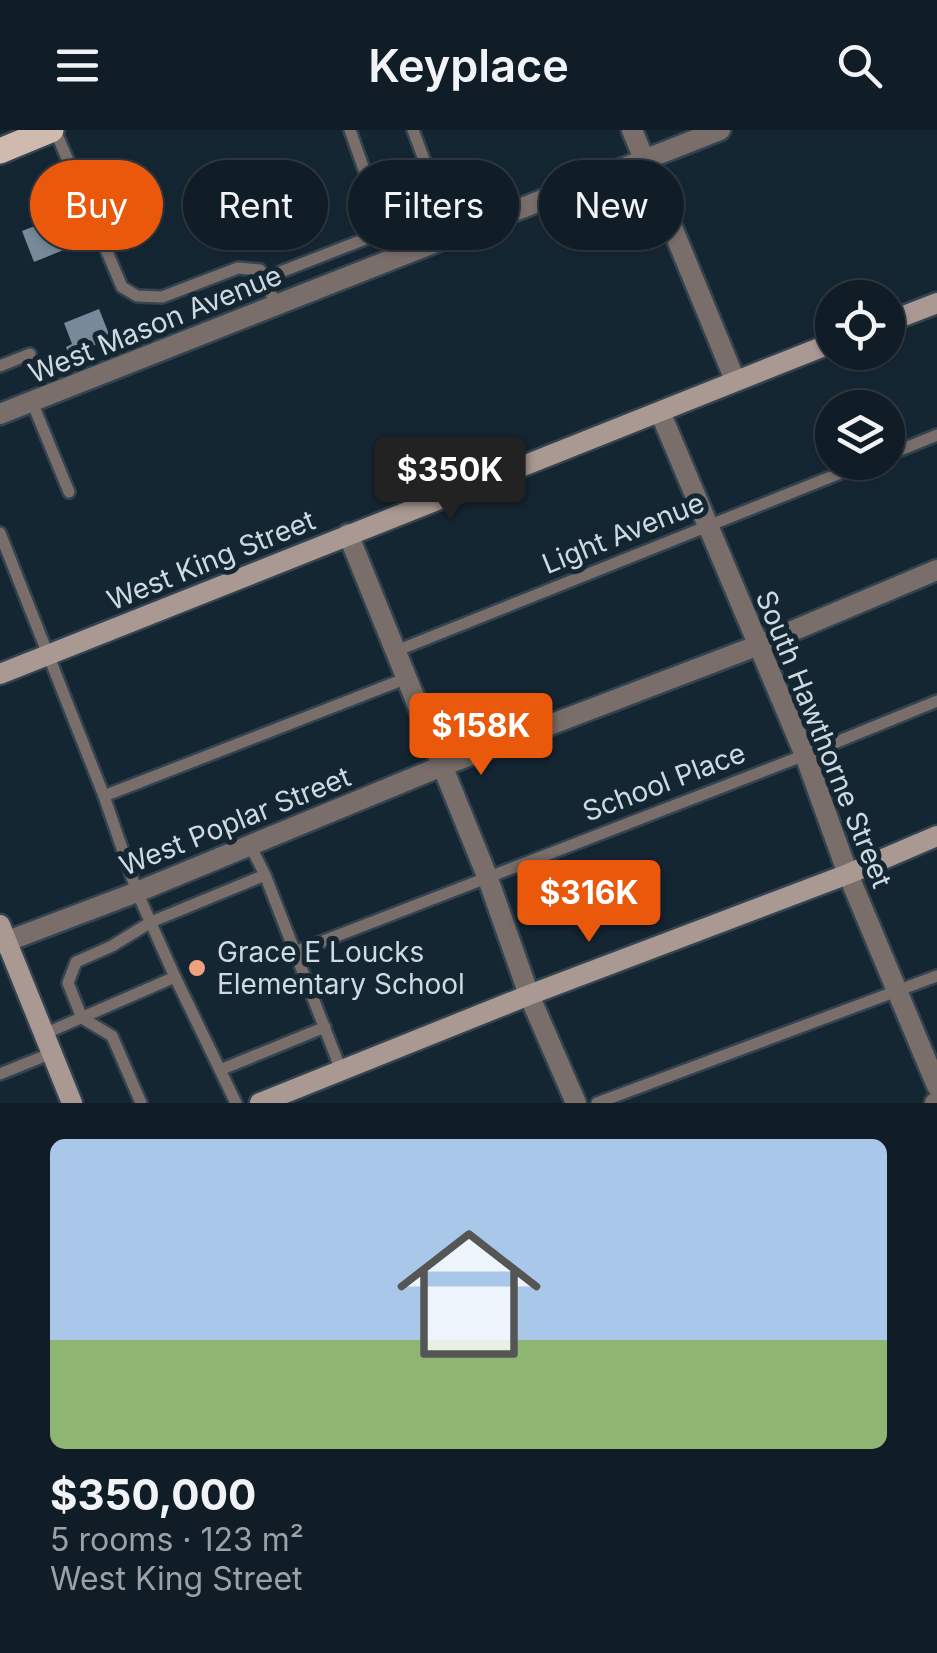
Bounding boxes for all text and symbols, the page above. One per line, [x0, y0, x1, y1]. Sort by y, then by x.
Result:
icon: menu [50, 38, 105, 93]
text: Keyplace [368, 38, 569, 93]
icon: search [832, 38, 887, 93]
chip: Buy [30, 160, 163, 250]
chip: Rent [183, 160, 328, 250]
chip: Filters [348, 160, 519, 250]
chip: New [539, 160, 684, 250]
street label: West Mason Avenue [24, 258, 286, 390]
map controls [815, 280, 905, 480]
button: locate [815, 280, 905, 370]
button: layers [815, 390, 905, 480]
pin: $350K [380, 437, 520, 522]
text: $350K [397, 450, 503, 489]
street label: Light Avenue [537, 485, 709, 581]
street label: West King Street [102, 503, 320, 617]
street label: South Hawthorne Street [749, 585, 899, 893]
pin: $158K [411, 693, 551, 778]
text: $158K [431, 706, 531, 745]
street label: School Place [578, 735, 750, 829]
street label: West Poplar Street [115, 759, 355, 883]
pin: $316K [519, 860, 659, 945]
text: $316K [539, 873, 639, 912]
place label: Grace E Loucks Elementary School [217, 935, 465, 1001]
marker: Grace E Loucks Elementary School [186, 957, 208, 979]
icon: home [379, 1204, 559, 1384]
text: $350,000 [50, 1469, 256, 1520]
text: 5 rooms · 123 m² [50, 1520, 304, 1559]
text: West King Street [50, 1559, 303, 1598]

